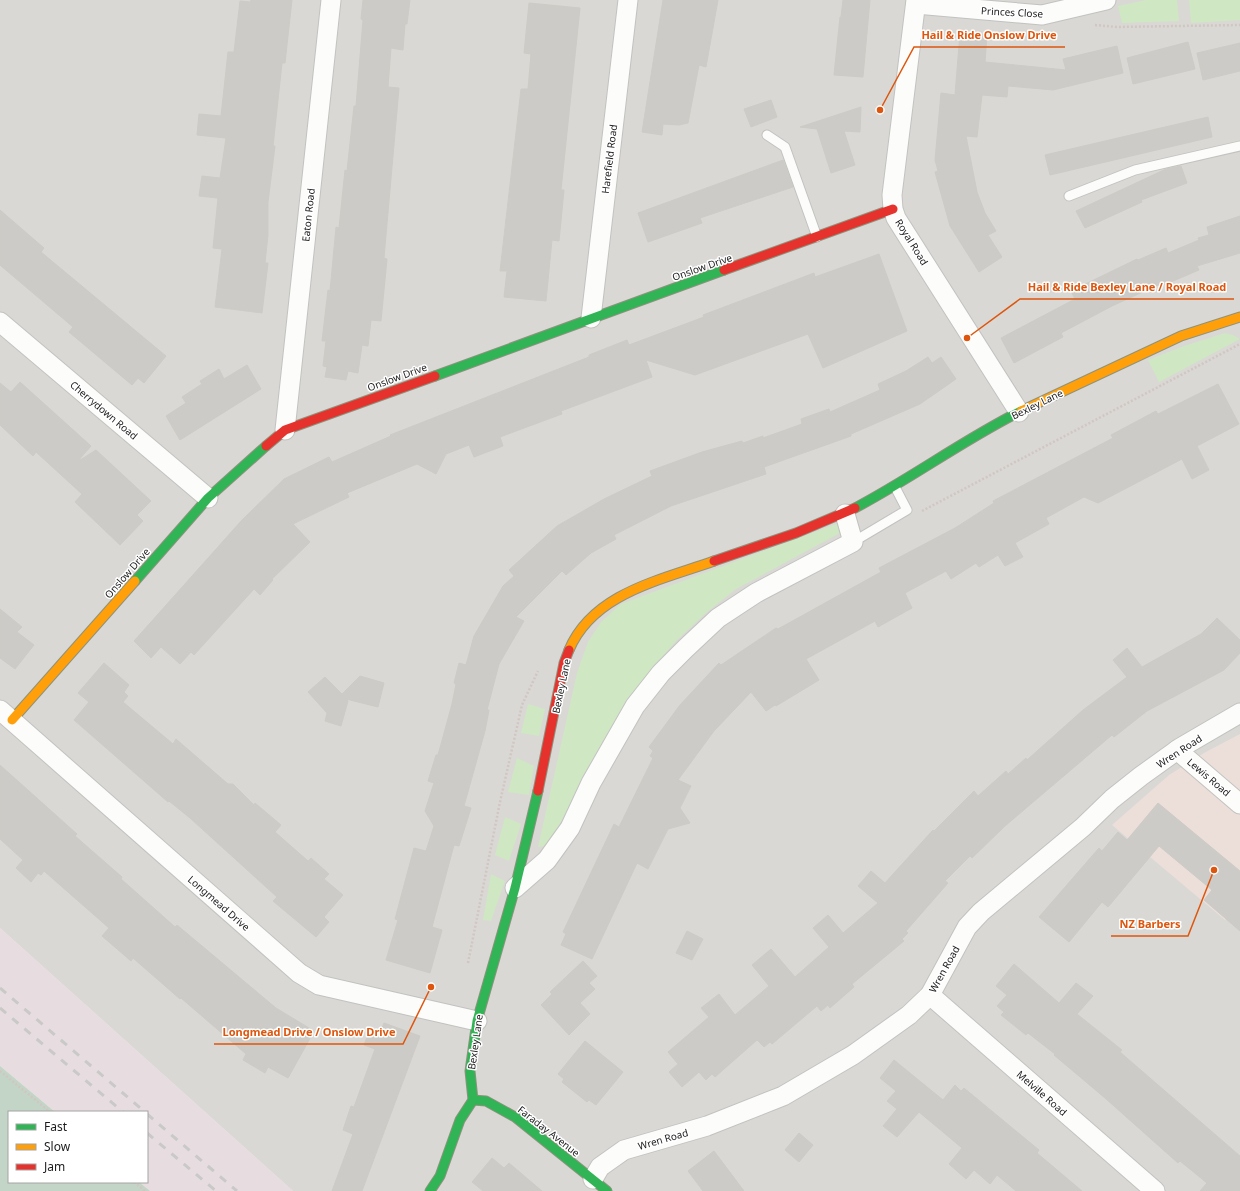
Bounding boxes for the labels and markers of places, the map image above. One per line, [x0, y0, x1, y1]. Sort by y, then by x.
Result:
callout: Hail & Ride Onslow Drive [914, 24, 1065, 47]
callout: Hail & Ride Bexley Lane / Royal Road [1020, 276, 1234, 299]
callout: NZ Barbers [1111, 913, 1188, 936]
callout: Longmead Drive / Onslow Drive [214, 1021, 403, 1044]

